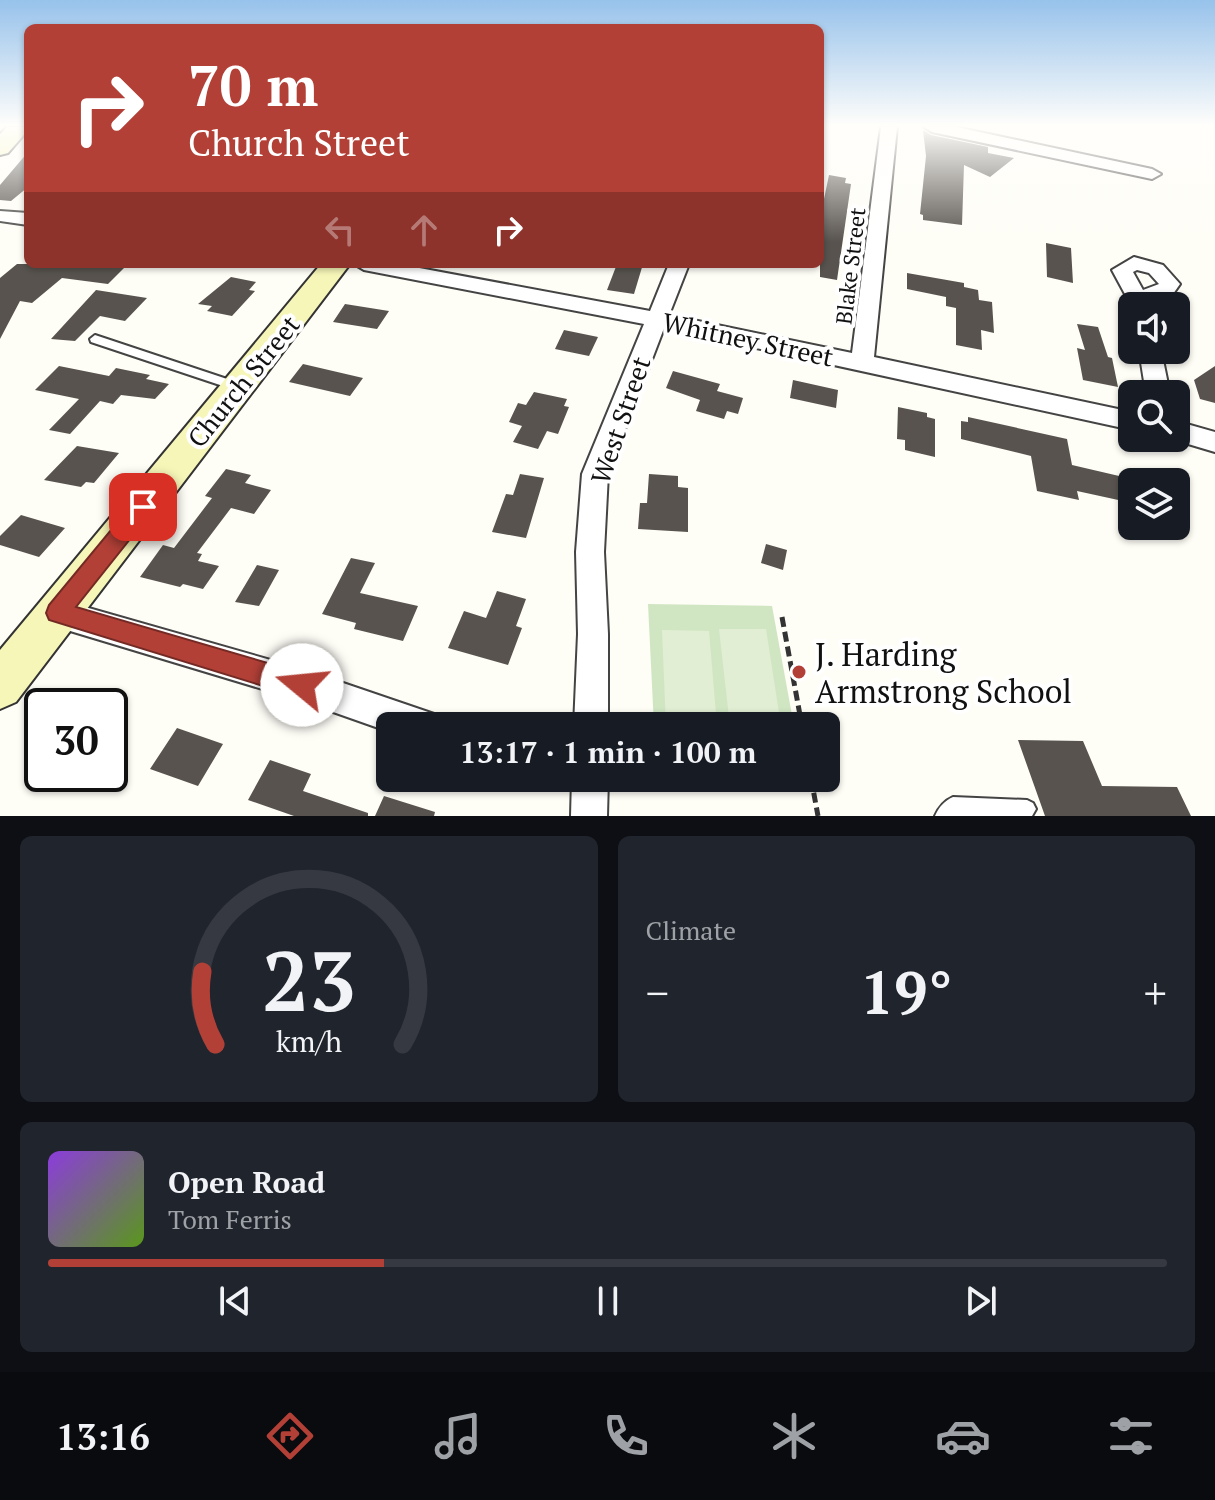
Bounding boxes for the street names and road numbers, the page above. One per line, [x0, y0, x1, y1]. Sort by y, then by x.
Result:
street label: Blake Street [828, 206, 872, 326]
street label: Whitney Street [659, 304, 837, 374]
street label: Church Street [179, 308, 307, 454]
street label: West Street [582, 352, 658, 488]

